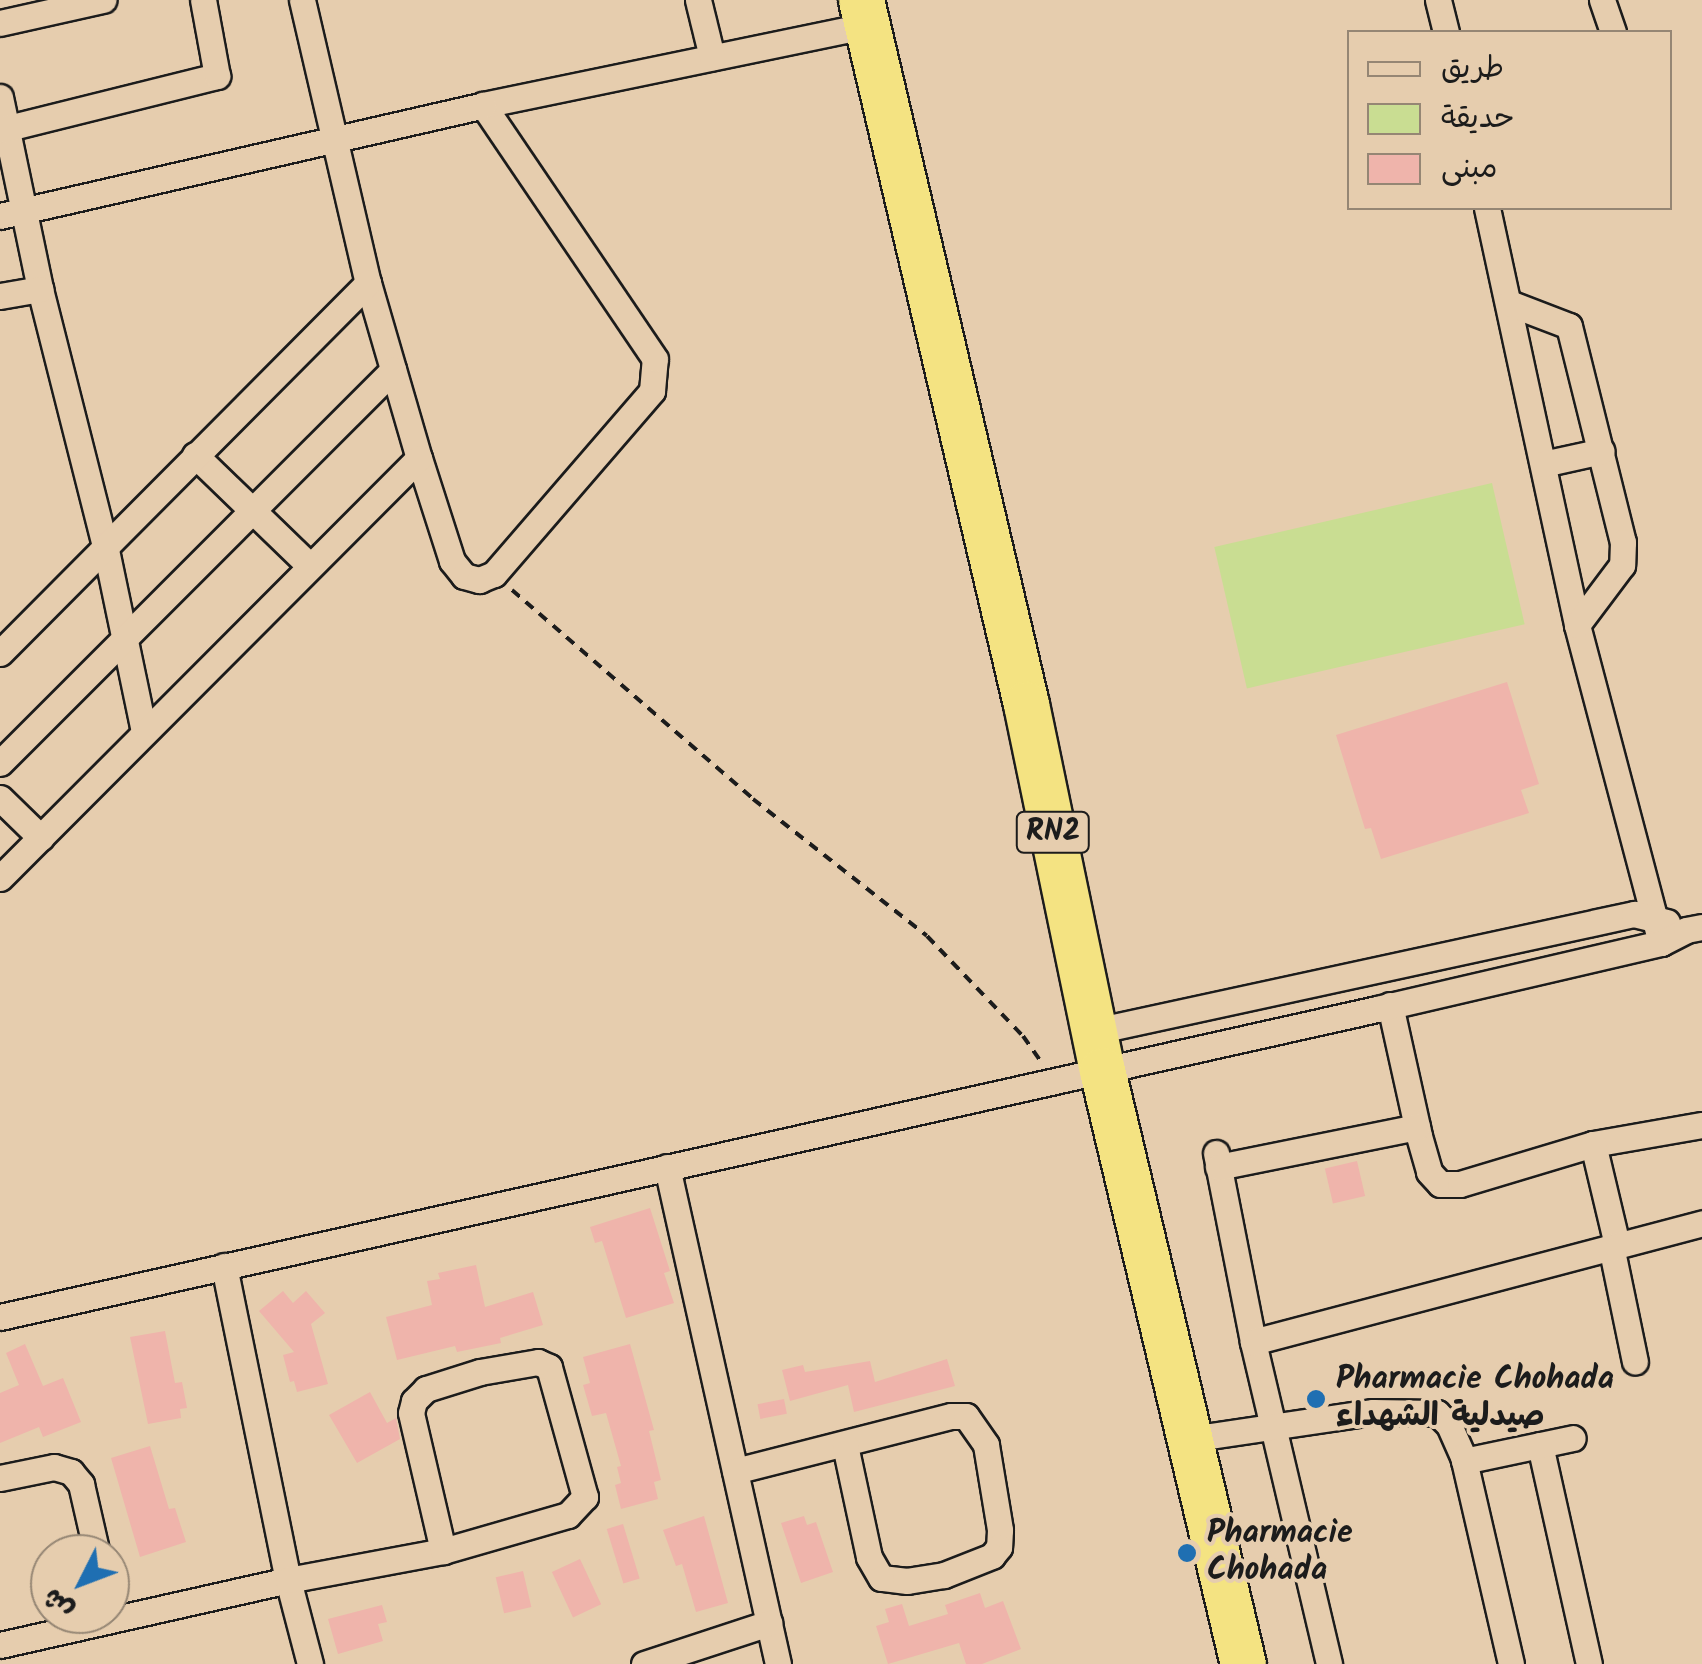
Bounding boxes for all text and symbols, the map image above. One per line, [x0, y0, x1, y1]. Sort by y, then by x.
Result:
legend [1347, 30, 1672, 210]
text: طريق [1441, 45, 1504, 93]
text: حديقة [1441, 95, 1515, 143]
text: مبنى [1441, 145, 1497, 193]
road number: RN2 [1016, 807, 1090, 857]
place label: Pharmacie Chohada صيدلية الشهداء [1336, 1362, 1614, 1437]
marker: Pharmacie Chohada صيدلية الشهداء [1305, 1388, 1327, 1410]
place label: Pharmacie Chohada [1207, 1516, 1353, 1591]
north arrow [30, 1534, 130, 1634]
marker: Pharmacie Chohada [1176, 1542, 1198, 1564]
text: ش [32, 1577, 86, 1630]

